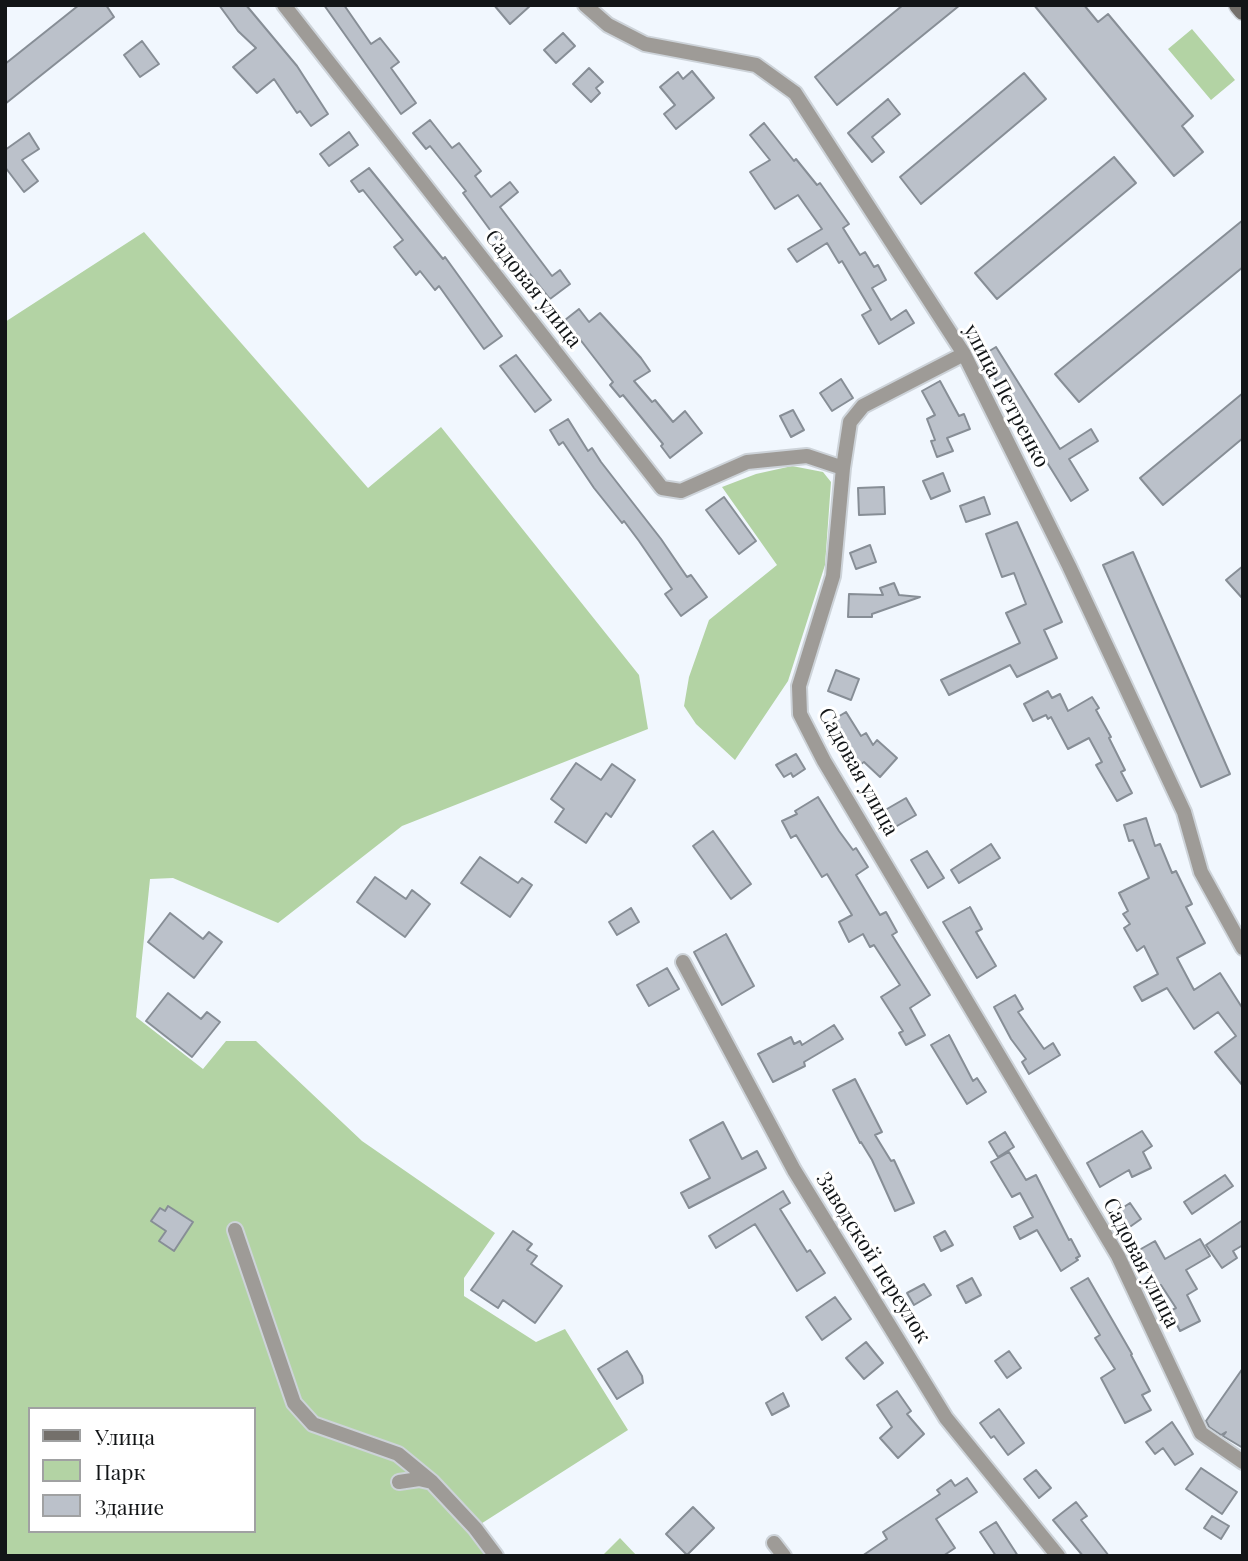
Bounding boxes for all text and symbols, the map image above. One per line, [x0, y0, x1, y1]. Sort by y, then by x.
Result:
street label: Садовая улица [479, 225, 587, 353]
street label: улица Петренко [958, 320, 1054, 472]
street label: Садовая улица [812, 704, 904, 840]
street label: Заводской переулок [810, 1168, 936, 1348]
street label: Садовая улица [1097, 1194, 1185, 1332]
legend [28, 1407, 256, 1533]
text: Улица [95, 1422, 155, 1450]
text: Парк [95, 1457, 145, 1485]
text: Здание [95, 1492, 164, 1520]

